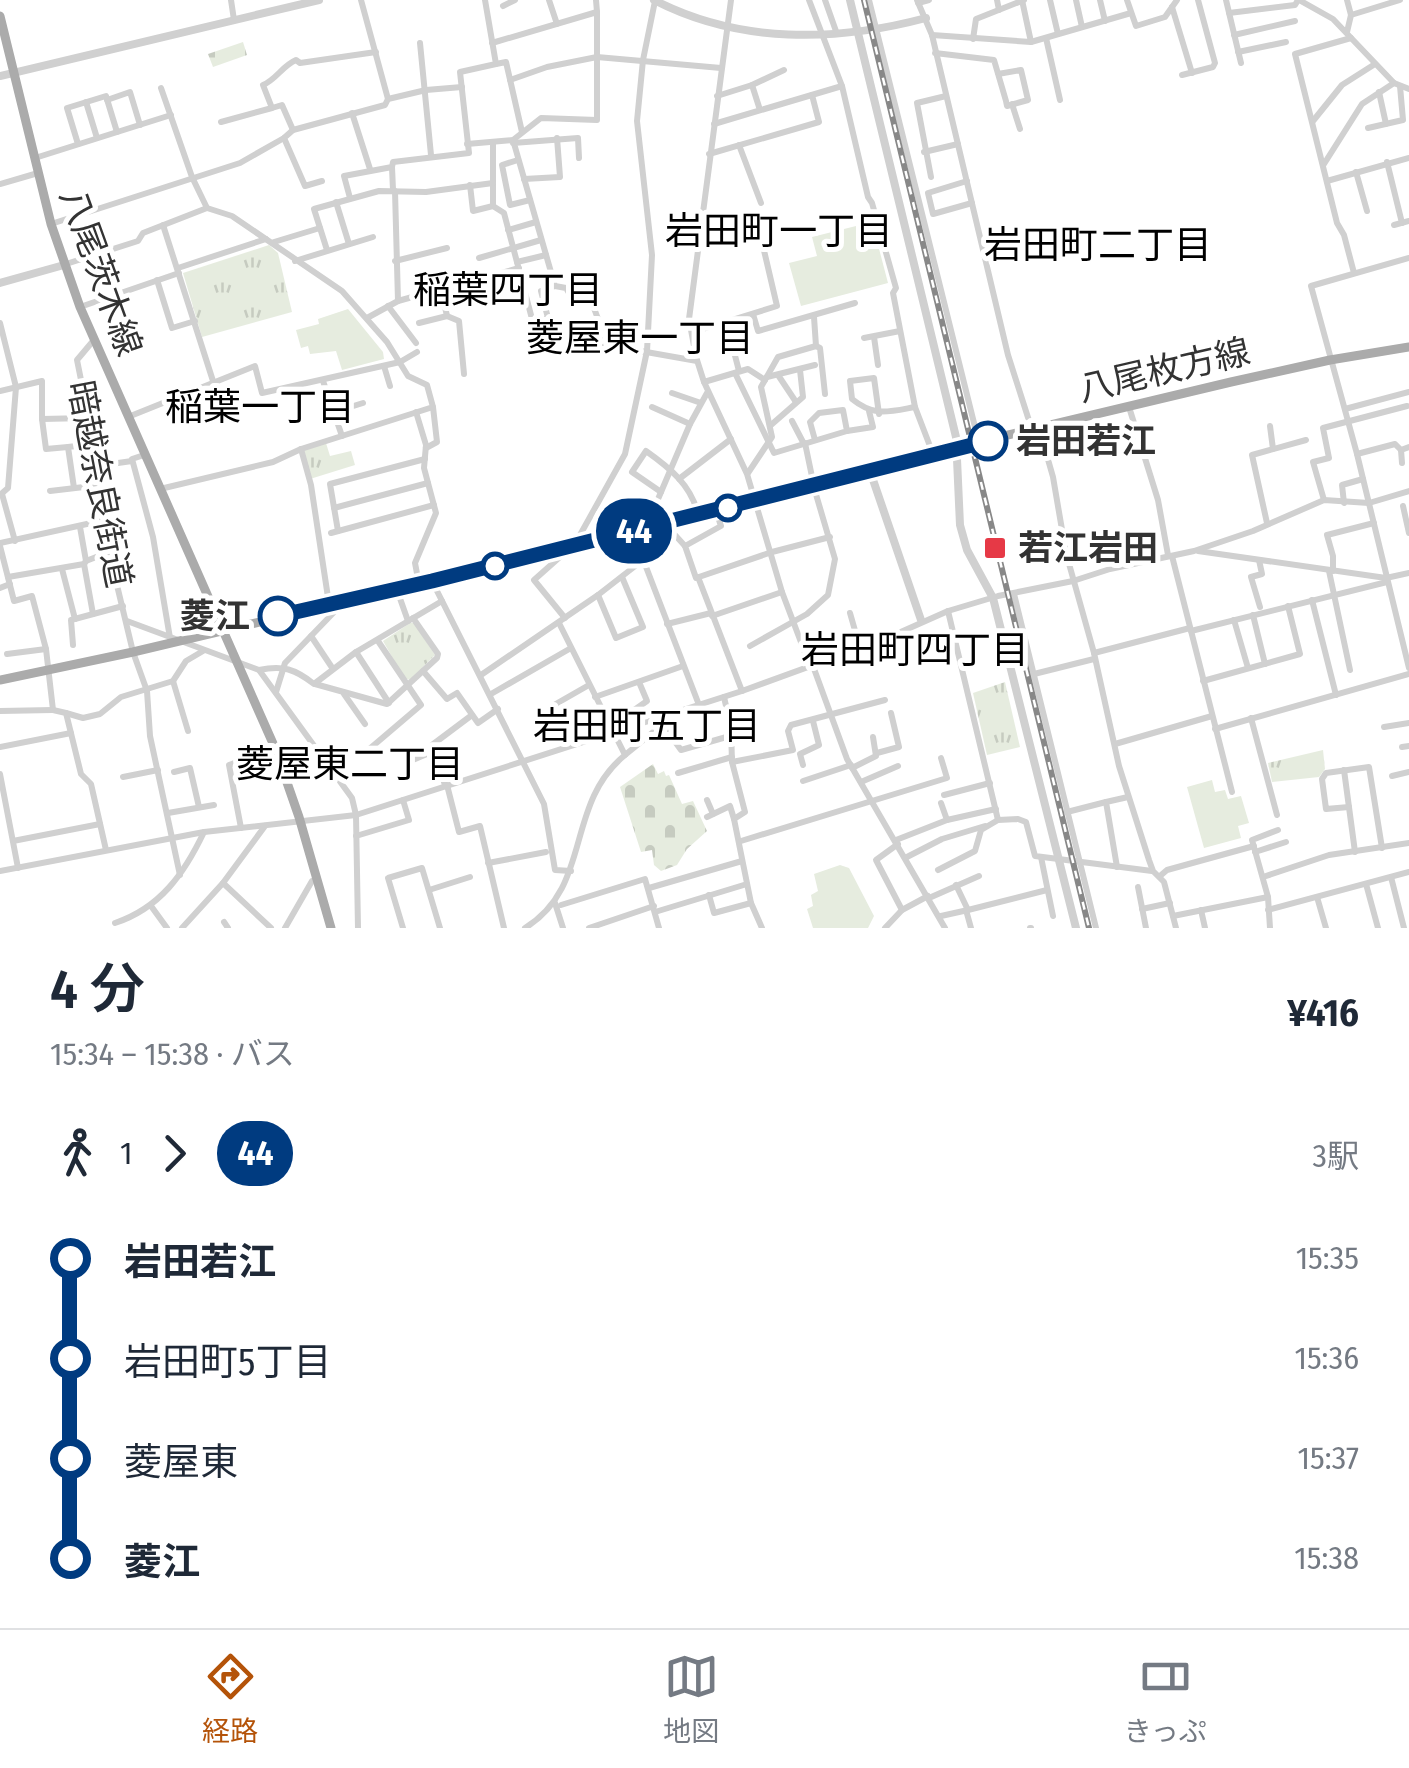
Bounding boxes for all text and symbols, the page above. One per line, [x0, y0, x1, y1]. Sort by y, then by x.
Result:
street label: 八尾茨木線 [51, 183, 151, 361]
district label: 岩田町一丁目 [665, 208, 893, 254]
district label: 岩田町二丁目 [984, 222, 1212, 268]
district label: 稲葉四丁目 [413, 267, 603, 313]
district label: 菱屋東一丁目 [526, 315, 754, 361]
street label: 八尾枚方線 [1074, 330, 1254, 410]
street label: 暗越奈良街道 [59, 377, 141, 591]
district label: 稲葉一丁目 [165, 384, 355, 430]
place label: 岩田若江 [1016, 420, 1156, 462]
marker: 岩田若江 [969, 422, 1007, 460]
unlabelled marker [715, 495, 741, 521]
line badge: 44 [589, 498, 679, 564]
text: 44 [616, 510, 652, 552]
place label: 若江岩田 [1018, 527, 1158, 569]
marker: 若江岩田 [982, 535, 1008, 561]
unlabelled marker [482, 553, 508, 579]
place label: 菱江 [180, 595, 250, 637]
marker: 菱江 [259, 597, 297, 635]
district label: 岩田町四丁目 [801, 627, 1029, 673]
district label: 岩田町五丁目 [533, 703, 761, 749]
district label: 菱屋東二丁目 [236, 741, 464, 787]
text: 4 分 [50, 957, 145, 1023]
text: ¥416 [1287, 990, 1359, 1036]
text: 15:34 – 15:38 · バス [50, 1035, 295, 1073]
icon: walk [50, 1126, 105, 1181]
icon: forward [147, 1126, 202, 1181]
text: 44 [237, 1132, 273, 1174]
text: 1 [120, 1134, 132, 1172]
text: 3駅 [1313, 1137, 1359, 1175]
text: 岩田若江 [124, 1239, 276, 1285]
text: 15:35 [1296, 1239, 1359, 1277]
text: 岩田町5丁目 [124, 1339, 331, 1385]
text: 15:36 [1294, 1339, 1359, 1377]
text: 菱屋東 [124, 1439, 238, 1485]
text: 15:37 [1298, 1439, 1359, 1477]
text: 菱江 [124, 1539, 200, 1585]
text: 15:38 [1294, 1539, 1359, 1577]
tab: 経路 [202, 1649, 258, 1749]
tab: 地図 [663, 1649, 719, 1749]
tab: きっぷ [1124, 1649, 1207, 1749]

